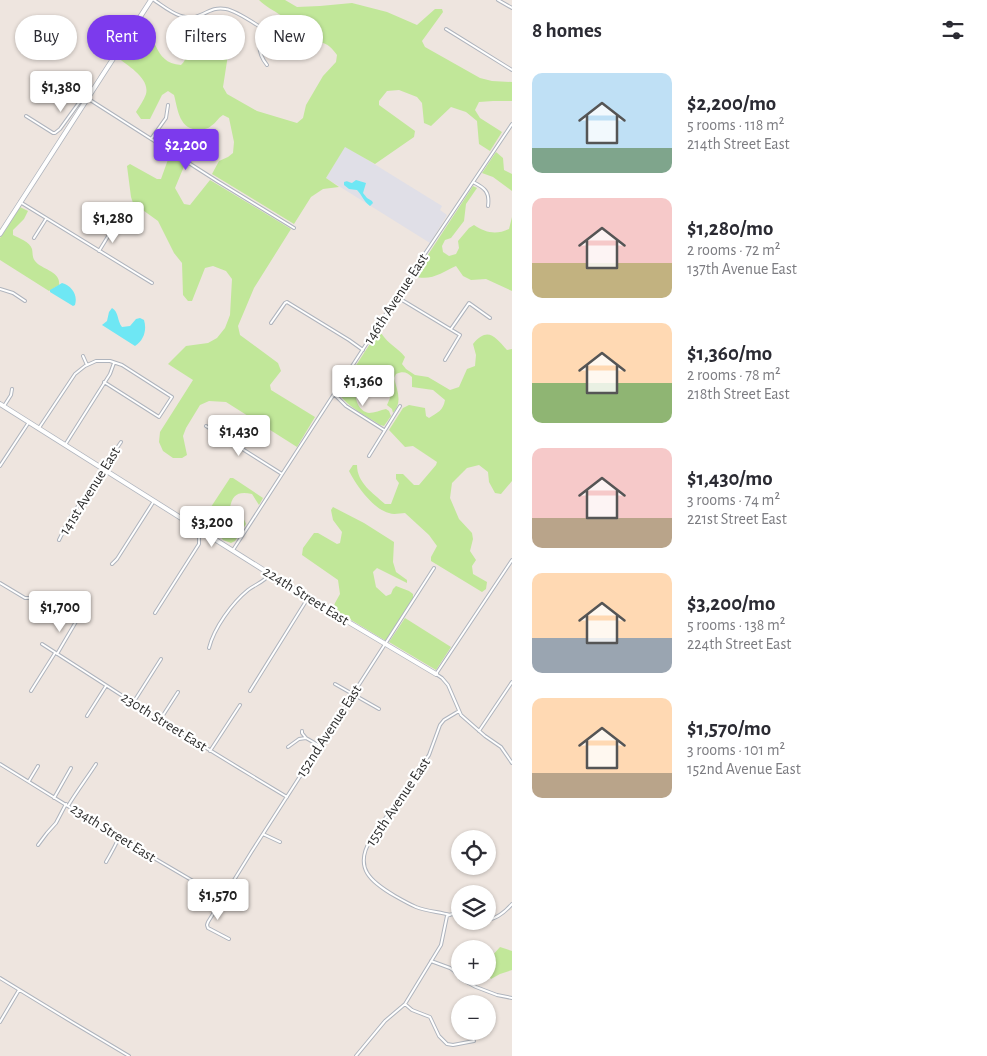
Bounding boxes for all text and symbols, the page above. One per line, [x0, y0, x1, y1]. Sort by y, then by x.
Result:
chip: Buy [15, 15, 77, 60]
chip: Rent [87, 15, 156, 60]
chip: Filters [166, 15, 245, 60]
chip: New [255, 15, 323, 60]
icon: filters [939, 16, 967, 44]
text: 8 homes [532, 20, 602, 41]
pin: $1,380 [20, 70, 102, 113]
text: $1,380 [41, 79, 81, 95]
icon: home [572, 93, 632, 153]
text: $2,200/mo [687, 93, 776, 114]
text: 5 rooms · 118 m² [687, 117, 784, 133]
pin: $2,200 [145, 128, 227, 171]
text: 214th Street East [687, 136, 790, 152]
text: $2,200 [165, 137, 207, 153]
pin: $1,280 [72, 202, 154, 244]
text: $1,280 [93, 210, 133, 226]
icon: home [572, 218, 632, 278]
text: $1,280/mo [687, 218, 773, 239]
text: 2 rooms · 72 m² [687, 242, 780, 258]
street label: 146th Avenue East [361, 251, 431, 347]
text: 137th Avenue East [687, 261, 797, 277]
icon: home [572, 343, 632, 403]
text: $1,360/mo [687, 343, 772, 364]
pin: $1,360 [322, 364, 404, 407]
text: 2 rooms · 78 m² [687, 367, 781, 383]
text: $1,360 [343, 373, 383, 389]
text: 218th Street East [687, 386, 790, 402]
pin: $1,430 [198, 414, 280, 457]
text: $1,430 [219, 423, 259, 439]
street label: 141st Avenue East [57, 444, 123, 538]
icon: home [572, 468, 632, 528]
text: $1,430/mo [687, 468, 773, 489]
text: 3 rooms · 74 m² [687, 492, 780, 508]
pin: $3,200 [171, 506, 253, 548]
text: 221st Street East [687, 511, 787, 527]
text: $3,200 [191, 514, 233, 530]
street label: 224th Street East [261, 564, 352, 628]
pin: $1,700 [19, 590, 101, 633]
icon: home [572, 593, 632, 653]
text: $3,200/mo [687, 593, 775, 614]
text: $1,700 [40, 599, 80, 615]
text: 5 rooms · 138 m² [687, 617, 785, 633]
text: 224th Street East [687, 636, 791, 652]
street label: 152nd Avenue East [294, 682, 364, 780]
street label: 230th Street East [118, 690, 210, 754]
icon: home [572, 718, 632, 778]
text: $1,570/mo [687, 718, 771, 739]
text: 3 rooms · 101 m² [687, 742, 785, 758]
street label: 155th Avenue East [363, 755, 433, 849]
text: 152nd Avenue East [687, 761, 801, 777]
street label: 234th Street East [68, 801, 158, 865]
map controls [451, 830, 496, 1040]
button: locate [451, 830, 496, 875]
pin: $1,570 [177, 878, 259, 921]
button: layers [451, 885, 496, 930]
text: $1,570 [199, 887, 237, 903]
button: + [451, 940, 496, 985]
button: − [451, 995, 496, 1040]

